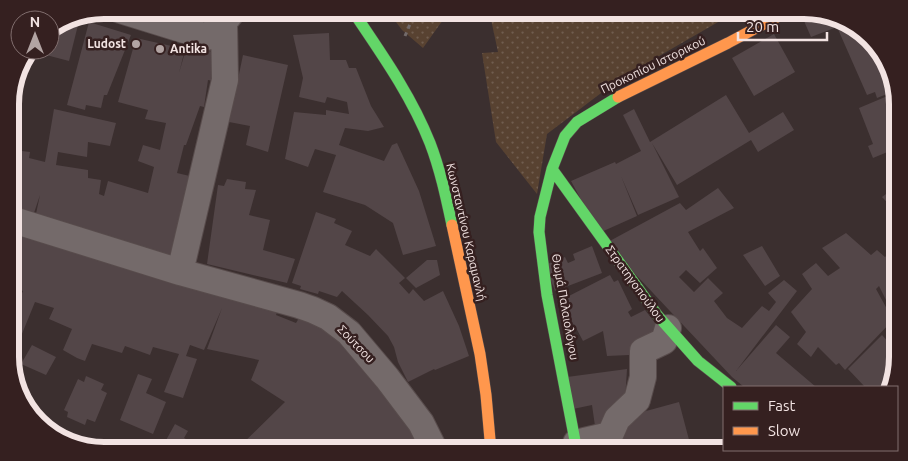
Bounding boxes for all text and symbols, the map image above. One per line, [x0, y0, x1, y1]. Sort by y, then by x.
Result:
north arrow [10, 10, 60, 60]
scale bar [738, 10, 827, 42]
text: N [30, 14, 40, 30]
text: 20 m [746, 18, 779, 35]
street label: Προκοπίου Ιστορικού [598, 34, 707, 96]
place label: Ludost [87, 37, 126, 50]
marker: Ludost [130, 38, 142, 50]
place label: Antika [170, 42, 207, 55]
marker: Antika [154, 43, 166, 55]
street label: Κωνσταντίνου Καραμανλή [444, 162, 489, 302]
street label: Στρατηγοπούλου [603, 243, 667, 324]
street label: Θωμά Παλαιολόγου [550, 253, 581, 361]
street label: Σούτσου [335, 322, 377, 365]
legend [723, 386, 898, 451]
text: Fast [768, 397, 796, 414]
text: Slow [768, 422, 801, 439]

